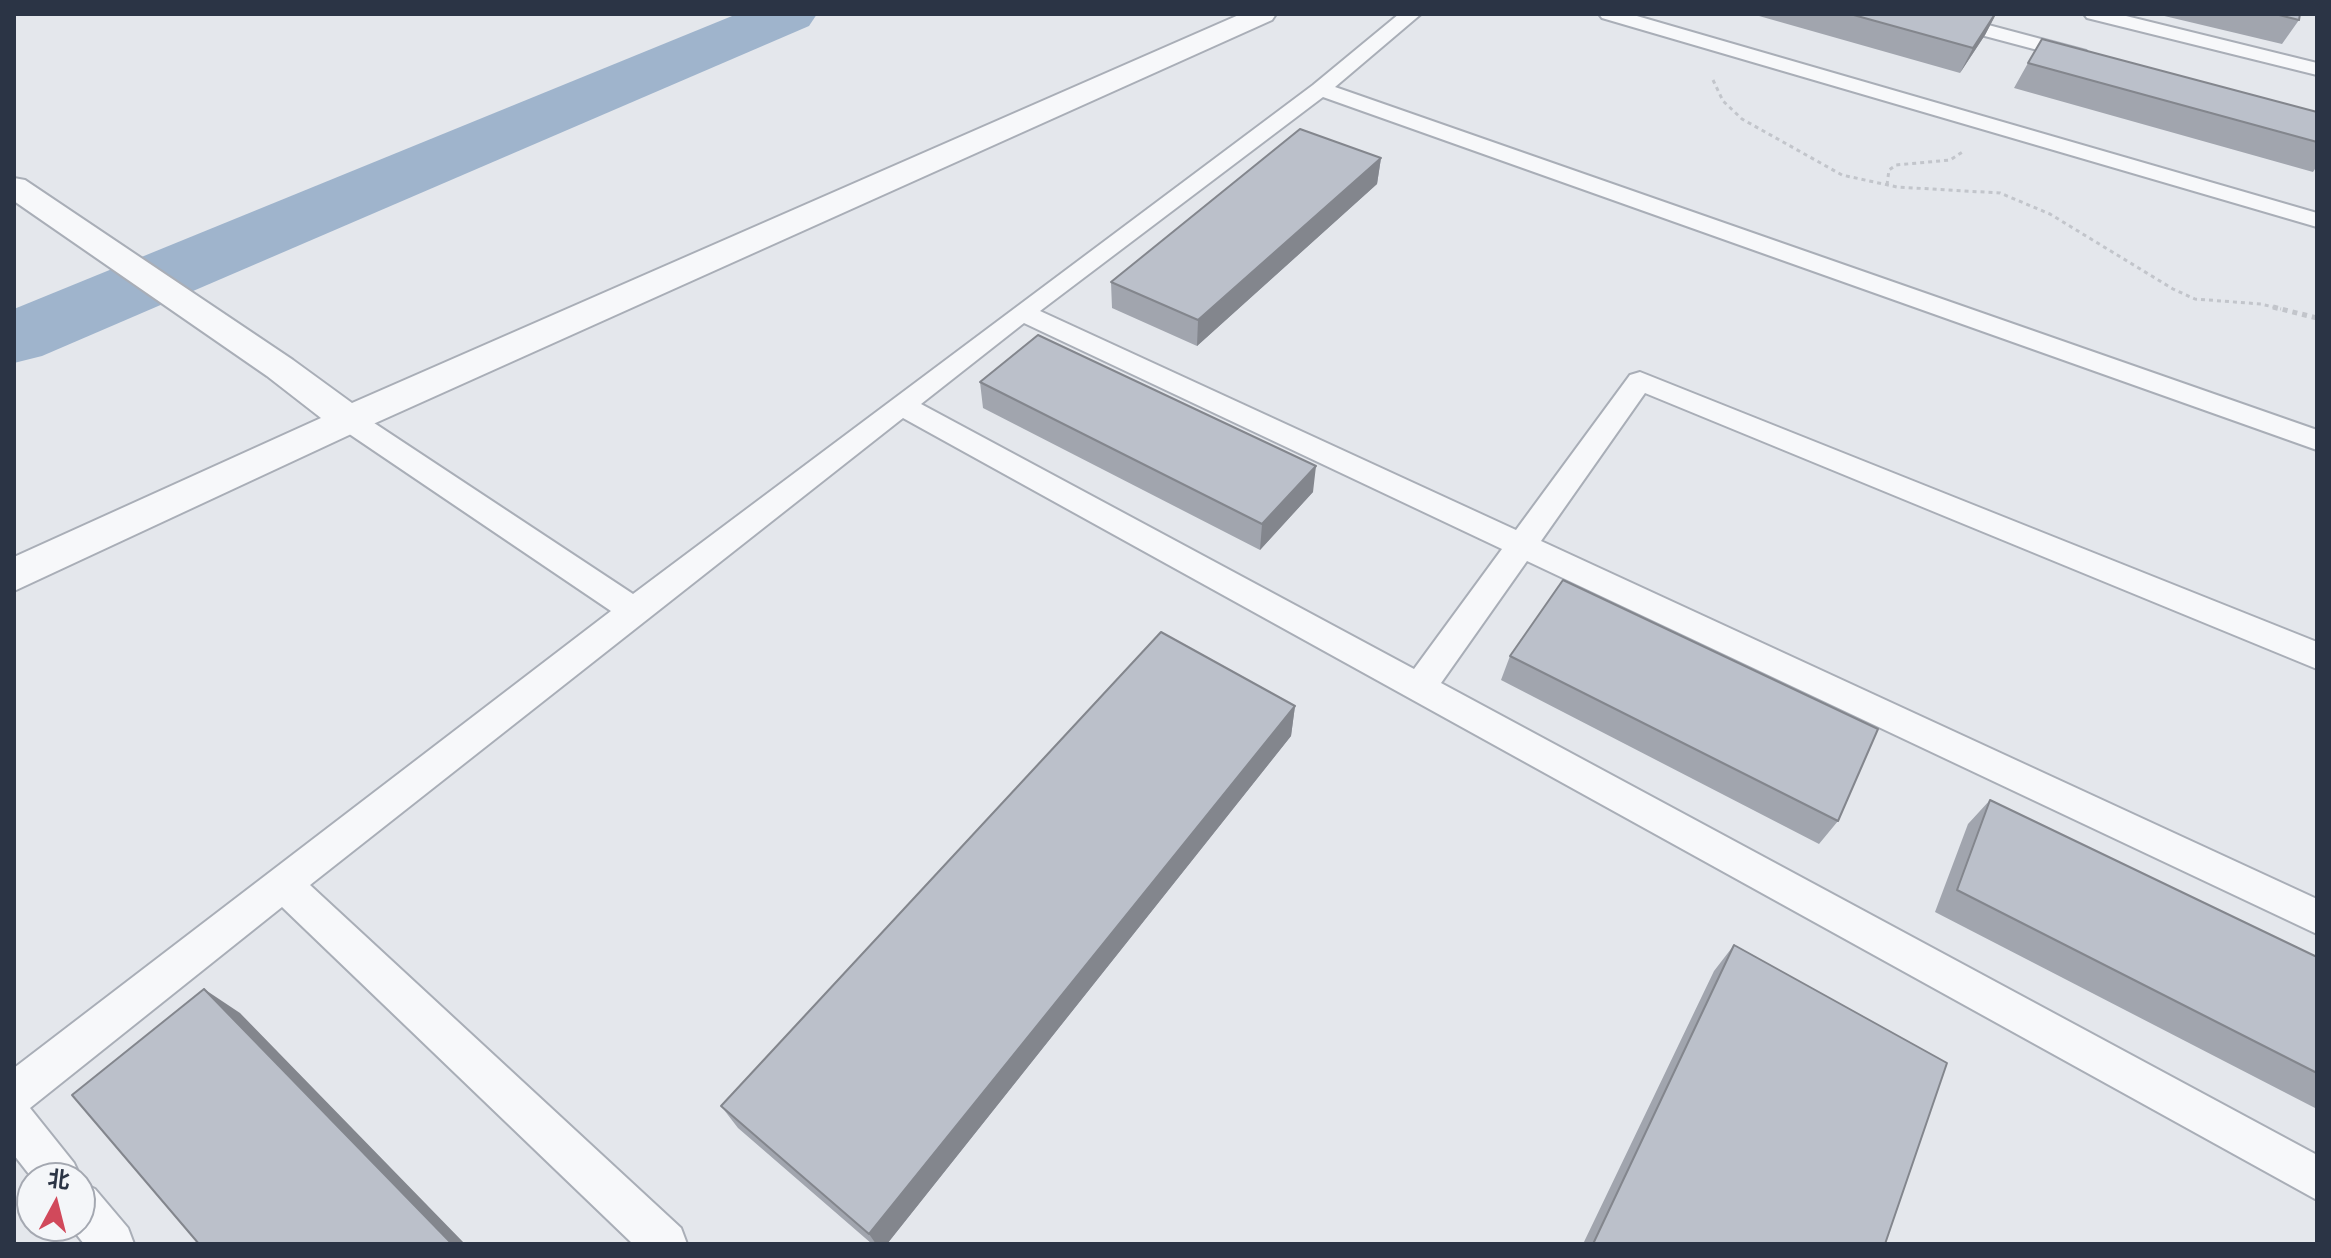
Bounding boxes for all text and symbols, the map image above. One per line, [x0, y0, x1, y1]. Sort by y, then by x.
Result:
north arrow [16, 1162, 96, 1242]
text: 北 [46, 1166, 71, 1193]

